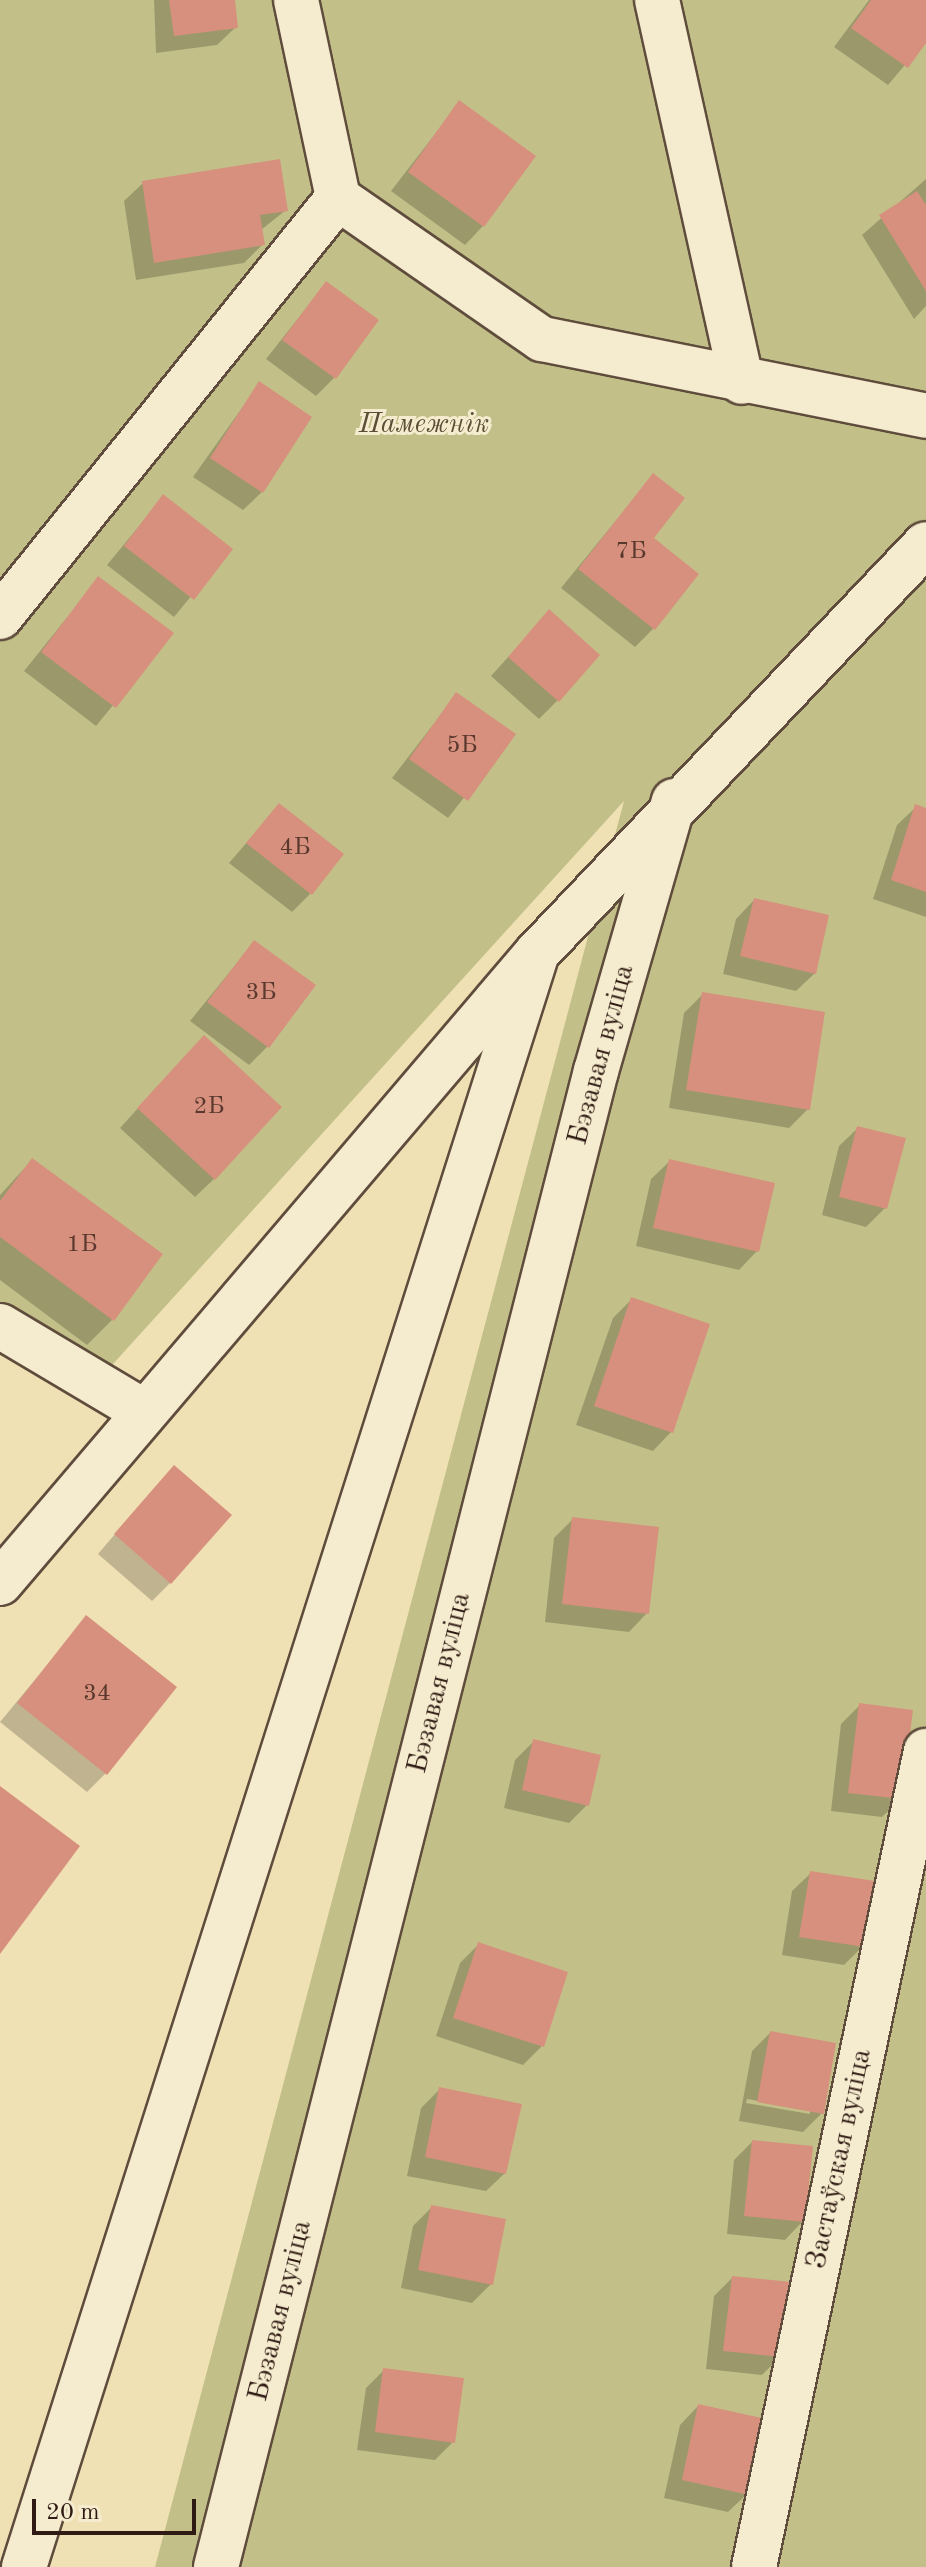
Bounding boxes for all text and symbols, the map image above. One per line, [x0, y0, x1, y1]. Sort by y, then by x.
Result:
park label: Памежнік [359, 408, 489, 442]
house number: 7Б [616, 539, 646, 567]
house number: 5Б [447, 733, 477, 761]
house number: 4Б [280, 835, 310, 863]
street label: Бэзавая вуліца [562, 961, 642, 1149]
house number: 3Б [246, 980, 276, 1008]
house number: 2Б [194, 1094, 224, 1122]
house number: 1Б [67, 1232, 97, 1260]
street label: Бэзавая вуліца [401, 1589, 479, 1777]
house number: 34 [83, 1681, 111, 1709]
street label: Застаўская вуліца [800, 2046, 880, 2272]
street label: Бэзавая вуліца [242, 2217, 320, 2405]
scale bar [36, 2483, 200, 2533]
text: 20 m [46, 2501, 100, 2525]

